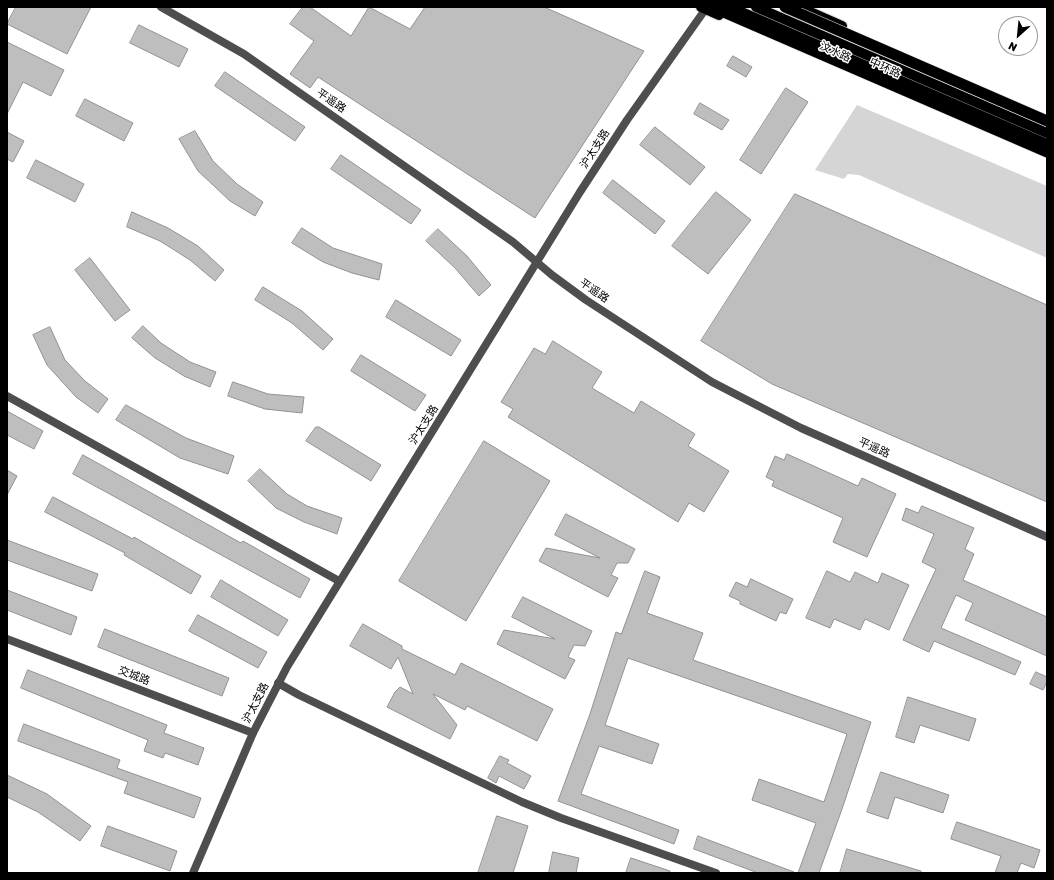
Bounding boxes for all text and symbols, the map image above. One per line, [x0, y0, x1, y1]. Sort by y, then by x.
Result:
north arrow [998, 16, 1038, 56]
street label: 汶水路 [817, 39, 853, 65]
text: N [1006, 39, 1019, 54]
street label: 中环路 [867, 55, 903, 81]
street label: 平遥路 [314, 86, 348, 116]
street label: 沪太支路 [577, 127, 613, 171]
street label: 平遥路 [577, 276, 611, 306]
street label: 沪太支路 [407, 403, 441, 447]
street label: 平遥路 [856, 435, 892, 461]
street label: 交城路 [116, 664, 152, 688]
street label: 沪太支路 [240, 680, 272, 726]

